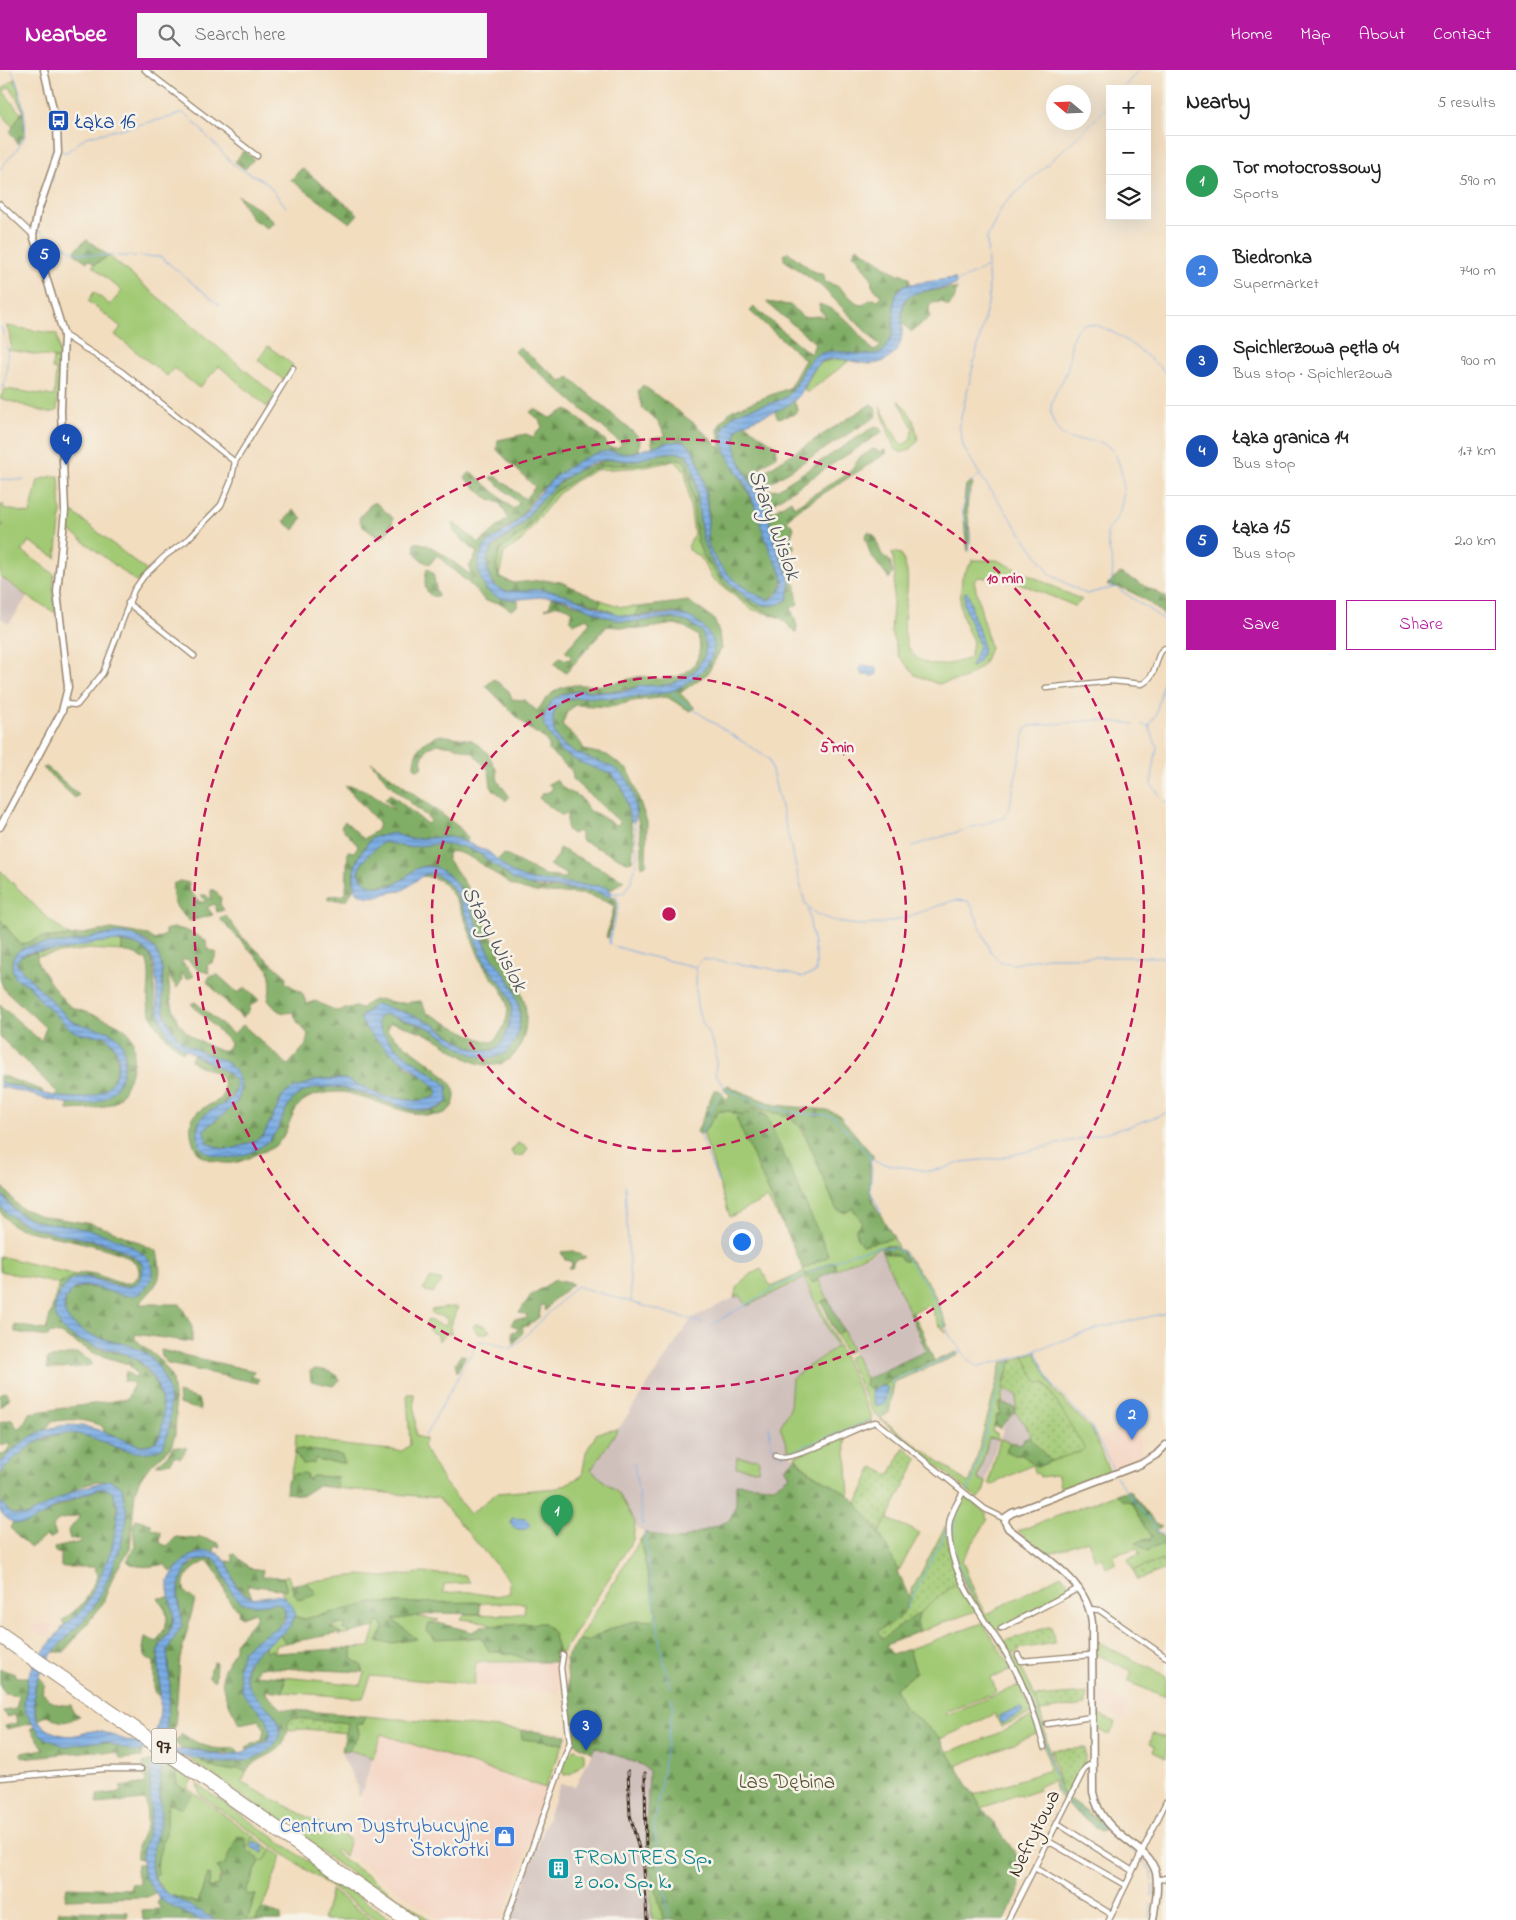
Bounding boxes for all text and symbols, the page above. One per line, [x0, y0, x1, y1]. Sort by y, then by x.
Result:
search box [137, 13, 487, 58]
text: Nearbee [25, 18, 107, 53]
icon: search [155, 21, 183, 49]
text: Search here [195, 22, 286, 49]
text: Home [1231, 22, 1272, 48]
text: Map [1300, 22, 1331, 48]
text: About [1359, 22, 1405, 48]
text: Contact [1433, 22, 1491, 48]
north arrow [1046, 85, 1091, 130]
map controls [1106, 85, 1151, 220]
button: + [1106, 85, 1151, 130]
text: Nearby [1186, 88, 1250, 118]
text: 5 results [1437, 91, 1496, 115]
place label: Łąka 16 [74, 108, 136, 138]
bus stop icon: Łąka 16 [47, 109, 71, 133]
button: − [1106, 130, 1151, 175]
text: Tor motocrossowy [1233, 155, 1381, 182]
text: 1 [1199, 169, 1205, 193]
text: 590 m [1459, 169, 1496, 193]
button: layers [1106, 175, 1151, 220]
text: Sports [1233, 182, 1279, 206]
pin: 5 [28, 239, 60, 280]
text: Biedronka [1233, 245, 1312, 272]
text: 2 [1198, 259, 1206, 283]
text: 740 m [1459, 259, 1496, 283]
text: Supermarket [1233, 272, 1319, 296]
text: Spichlerzowa pętla 04 [1233, 335, 1399, 362]
text: 3 [1199, 349, 1205, 373]
text: 900 m [1461, 349, 1496, 373]
text: Bus stop · Spichlerzowa [1233, 362, 1393, 386]
pin: 4 [50, 424, 82, 465]
text: Łąka granica 14 [1233, 425, 1348, 452]
text: 4 [1199, 439, 1205, 463]
text: 1.7 km [1458, 439, 1496, 463]
text: Bus stop [1233, 452, 1296, 476]
water label: Stary Wislok [738, 465, 808, 586]
text: Łąka 15 [1233, 515, 1291, 542]
text: 5 [1197, 529, 1207, 553]
text: 2.0 km [1454, 529, 1496, 553]
text: Bus stop [1233, 542, 1296, 566]
text: 10 min [987, 568, 1024, 590]
button: Save [1186, 600, 1336, 650]
button: Share [1346, 600, 1496, 650]
text: 5 min [820, 737, 855, 759]
water label: Stary Wislok [452, 881, 535, 999]
centre of rings [660, 905, 678, 923]
your location [729, 1229, 755, 1255]
pin: 2 [1116, 1399, 1148, 1440]
pin: 1 [541, 1495, 573, 1536]
pin: 3 [570, 1710, 602, 1751]
road number: 97 [152, 1728, 176, 1764]
park label: Las Dębina [739, 1768, 835, 1798]
street label: Nefrytowa [1001, 1785, 1071, 1884]
place label: Centrum Dystrybucyjne Stokrotki [280, 1812, 490, 1866]
shop icon: Centrum Dystrybucyjne Stokrotki [493, 1825, 517, 1849]
place label: FRONTRES Sp. z o.o. Sp. k. [573, 1844, 712, 1898]
building icon: FRONTRES Sp. z o.o. Sp. k. [546, 1857, 570, 1881]

